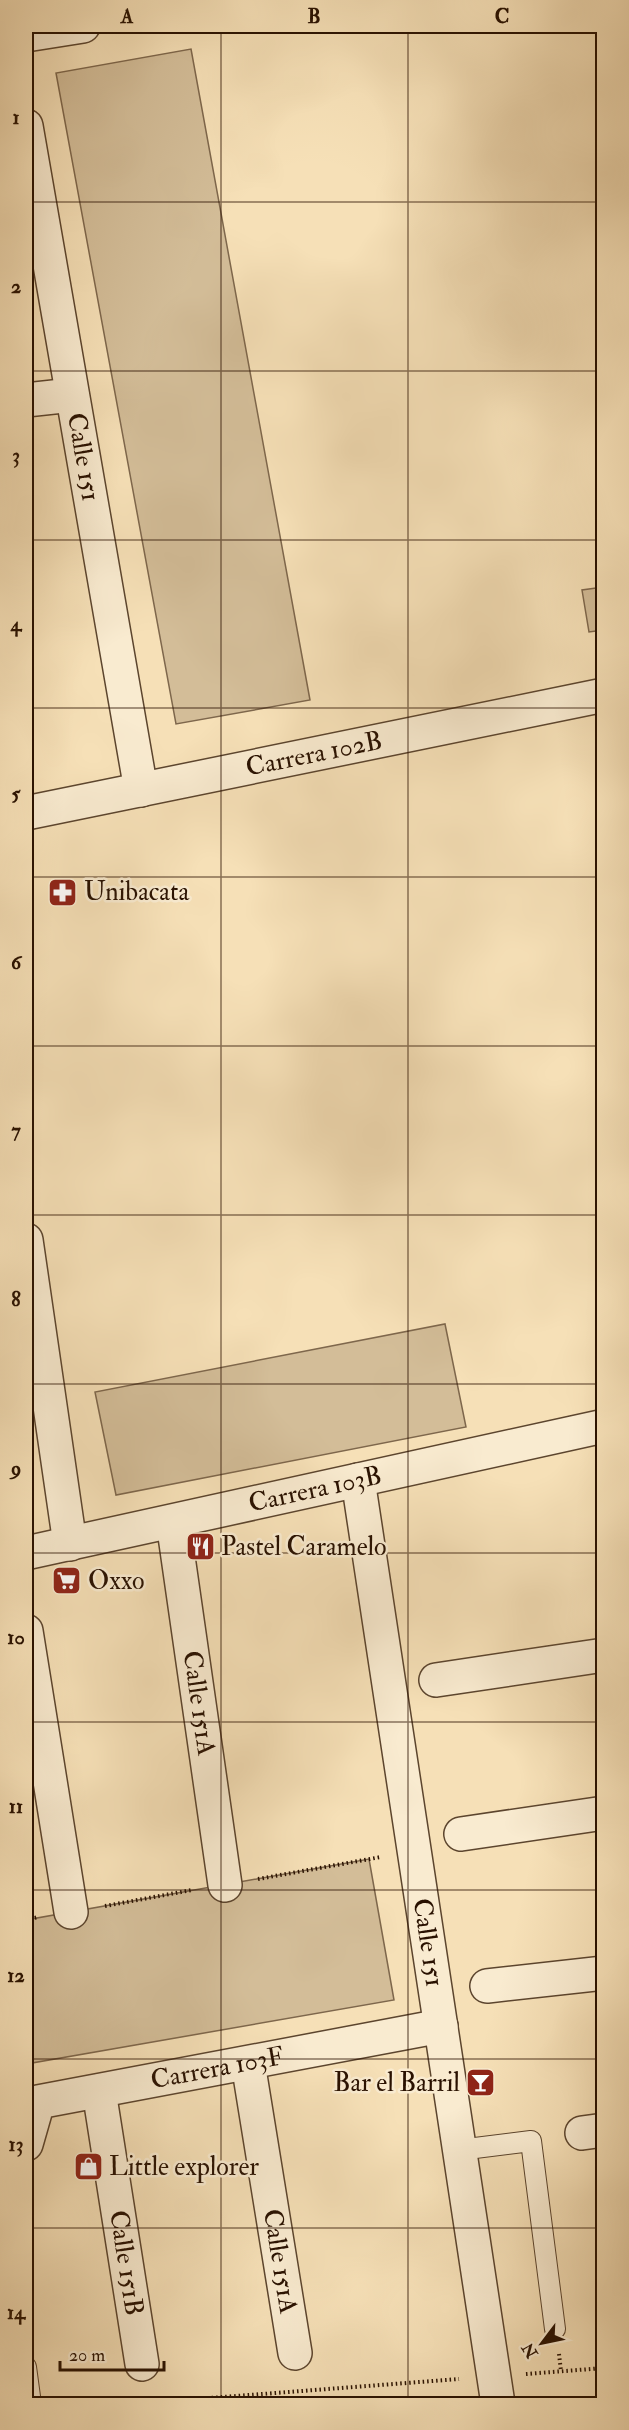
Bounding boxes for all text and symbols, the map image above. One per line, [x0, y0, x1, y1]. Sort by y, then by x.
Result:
text: A [120, 4, 134, 29]
text: B [307, 4, 321, 29]
text: C [495, 4, 509, 29]
text: 1 [12, 105, 20, 130]
text: 2 [11, 274, 21, 299]
street label: Calle 151 [60, 410, 107, 504]
text: 3 [12, 443, 20, 468]
text: 4 [10, 612, 23, 637]
street label: Carrera 102B [243, 725, 385, 784]
text: 5 [12, 781, 22, 806]
pharmacy icon: Unibacata [47, 876, 79, 908]
place label: Unibacata [84, 876, 189, 908]
text: 6 [11, 950, 23, 975]
text: 7 [11, 1118, 21, 1143]
text: 8 [11, 1287, 21, 1312]
text: 9 [9, 1456, 21, 1481]
street label: Carrera 103B [246, 1459, 385, 1520]
restaurant icon: Pastel Caramelo [184, 1531, 216, 1563]
place label: Pastel Caramelo [221, 1531, 387, 1563]
supermarket icon: Oxxo [51, 1565, 83, 1597]
place label: Oxxo [88, 1565, 145, 1597]
text: 10 [7, 1625, 25, 1650]
street label: Calle 151A [176, 1649, 222, 1758]
text: 11 [9, 1794, 23, 1819]
street label: Calle 151 [406, 1896, 451, 1989]
text: 12 [7, 1963, 25, 1988]
street label: Carrera 103F [148, 2040, 286, 2096]
place label: Bar el Barril [333, 2067, 460, 2099]
bar icon: Bar el Barril [465, 2067, 497, 2099]
text: 13 [9, 2132, 23, 2157]
shop icon: Little explorer [72, 2151, 104, 2183]
place label: Little explorer [109, 2151, 259, 2184]
street label: Calle 151A [256, 2207, 304, 2317]
street label: Calle 151B [102, 2208, 150, 2318]
text: 14 [7, 2300, 26, 2325]
north arrow [512, 2313, 572, 2373]
scale bar [60, 2334, 164, 2372]
text: N [517, 2338, 543, 2363]
text: 20 m [69, 2344, 105, 2367]

